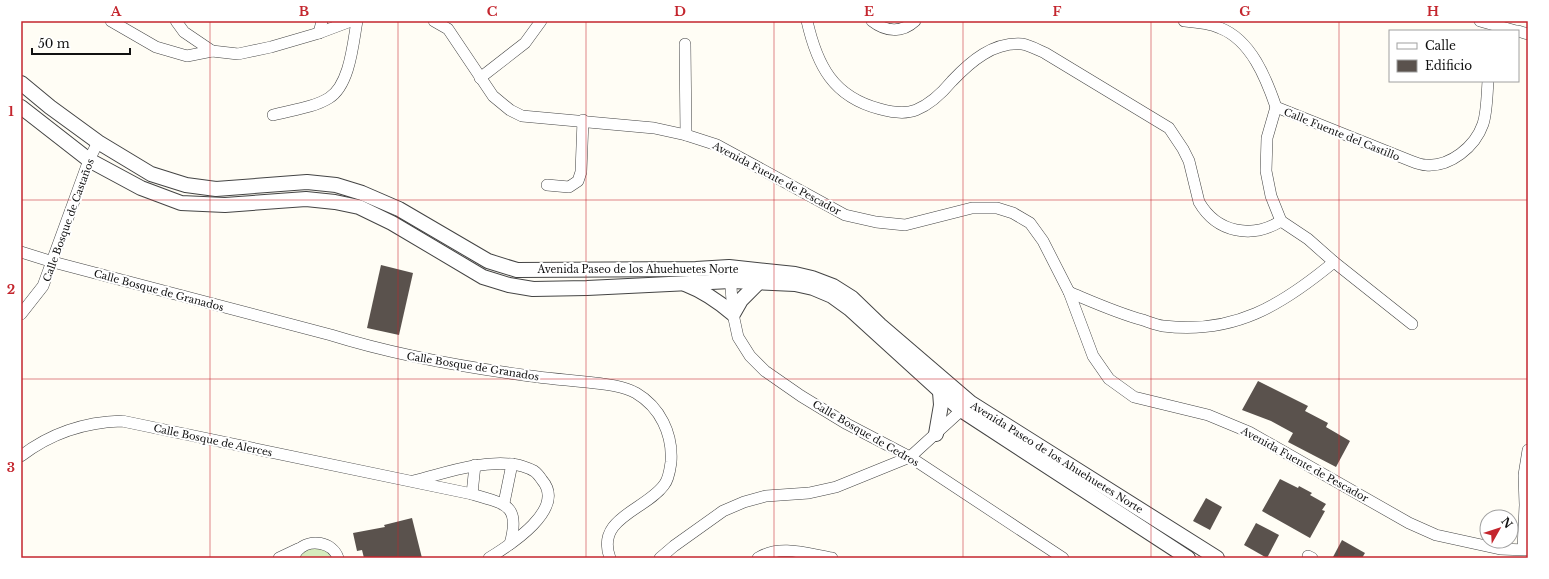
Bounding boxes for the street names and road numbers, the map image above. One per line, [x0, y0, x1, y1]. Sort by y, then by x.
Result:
street label: Calle Fuente del Castillo [1282, 105, 1402, 164]
street label: Avenida Fuente de Pescador [709, 139, 843, 218]
street label: Calle Bosque de Castaños [40, 156, 97, 283]
street label: Avenida Paseo de los Ahuehuetes Norte [536, 263, 739, 276]
street label: Calle Bosque de Granados [93, 267, 226, 314]
street label: Calle Bosque de Granados [406, 350, 540, 383]
street label: Calle Bosque de Cedros [810, 398, 922, 469]
street label: Avenida Paseo de los Ahuehuetes Norte [967, 398, 1146, 516]
street label: Calle Bosque de Alerces [152, 422, 274, 460]
street label: Avenida Fuente de Pescador [1238, 423, 1371, 505]

